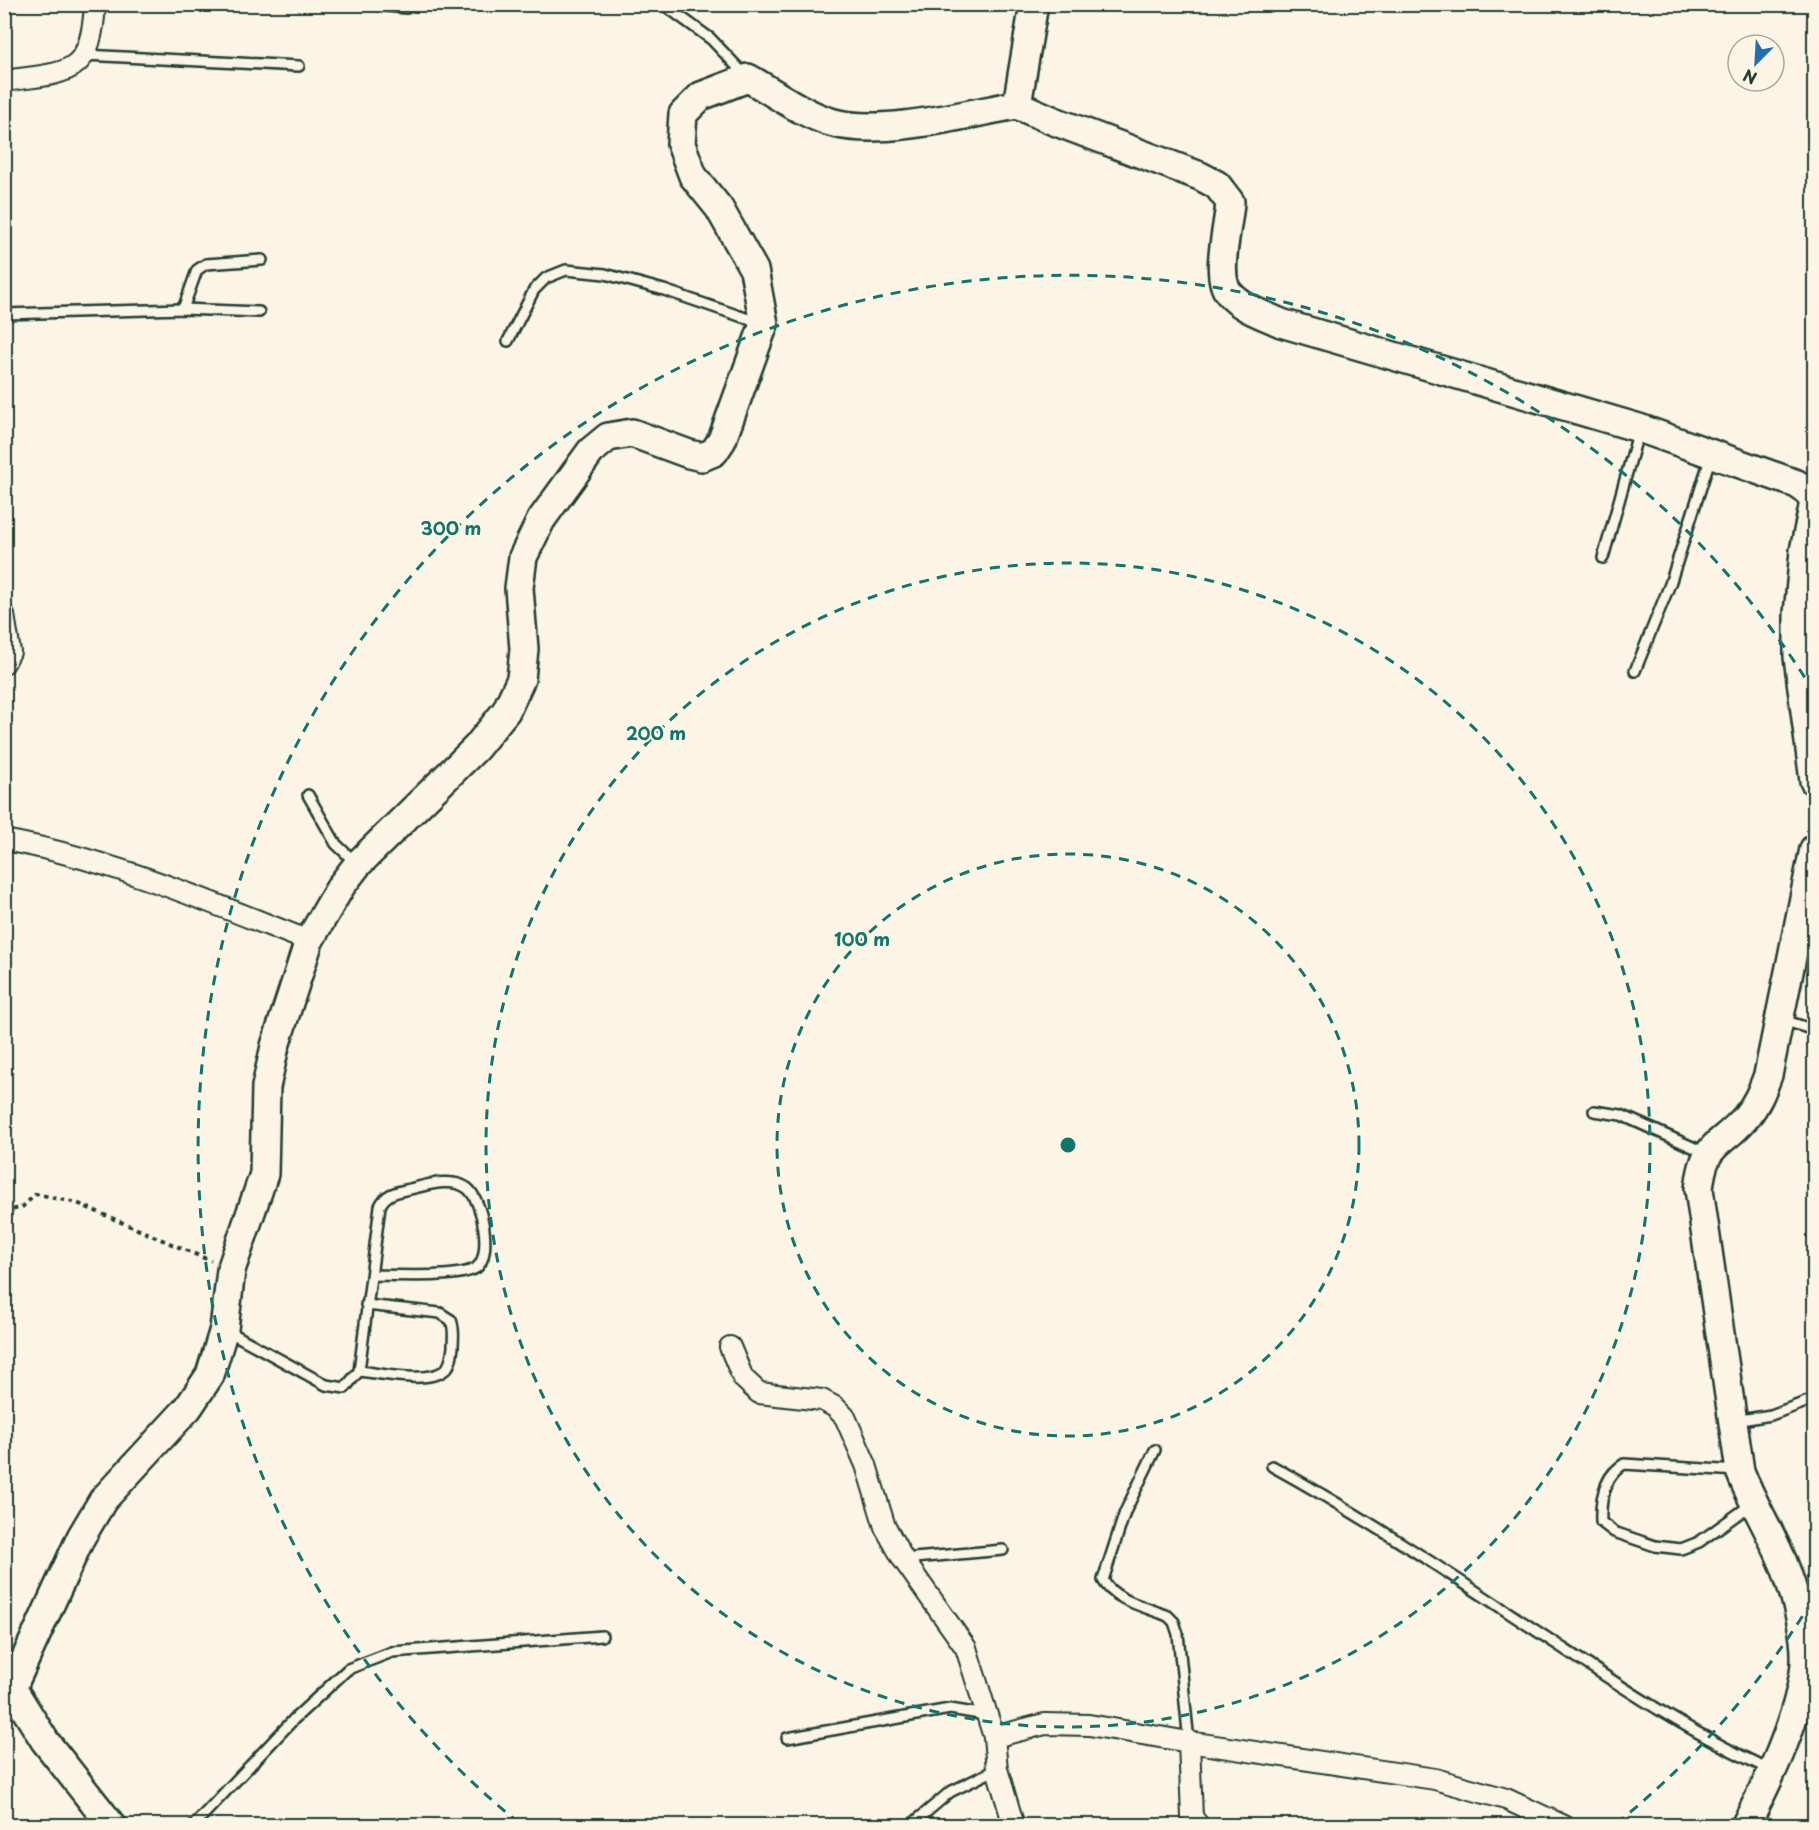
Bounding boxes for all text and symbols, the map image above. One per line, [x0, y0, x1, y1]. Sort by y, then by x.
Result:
north arrow [1726, 33, 1786, 93]
text: N [1739, 64, 1760, 91]
text: 300 m [421, 514, 481, 541]
text: 200 m [626, 719, 686, 746]
text: 100 m [834, 925, 890, 952]
centre of rings [1058, 1135, 1078, 1155]

